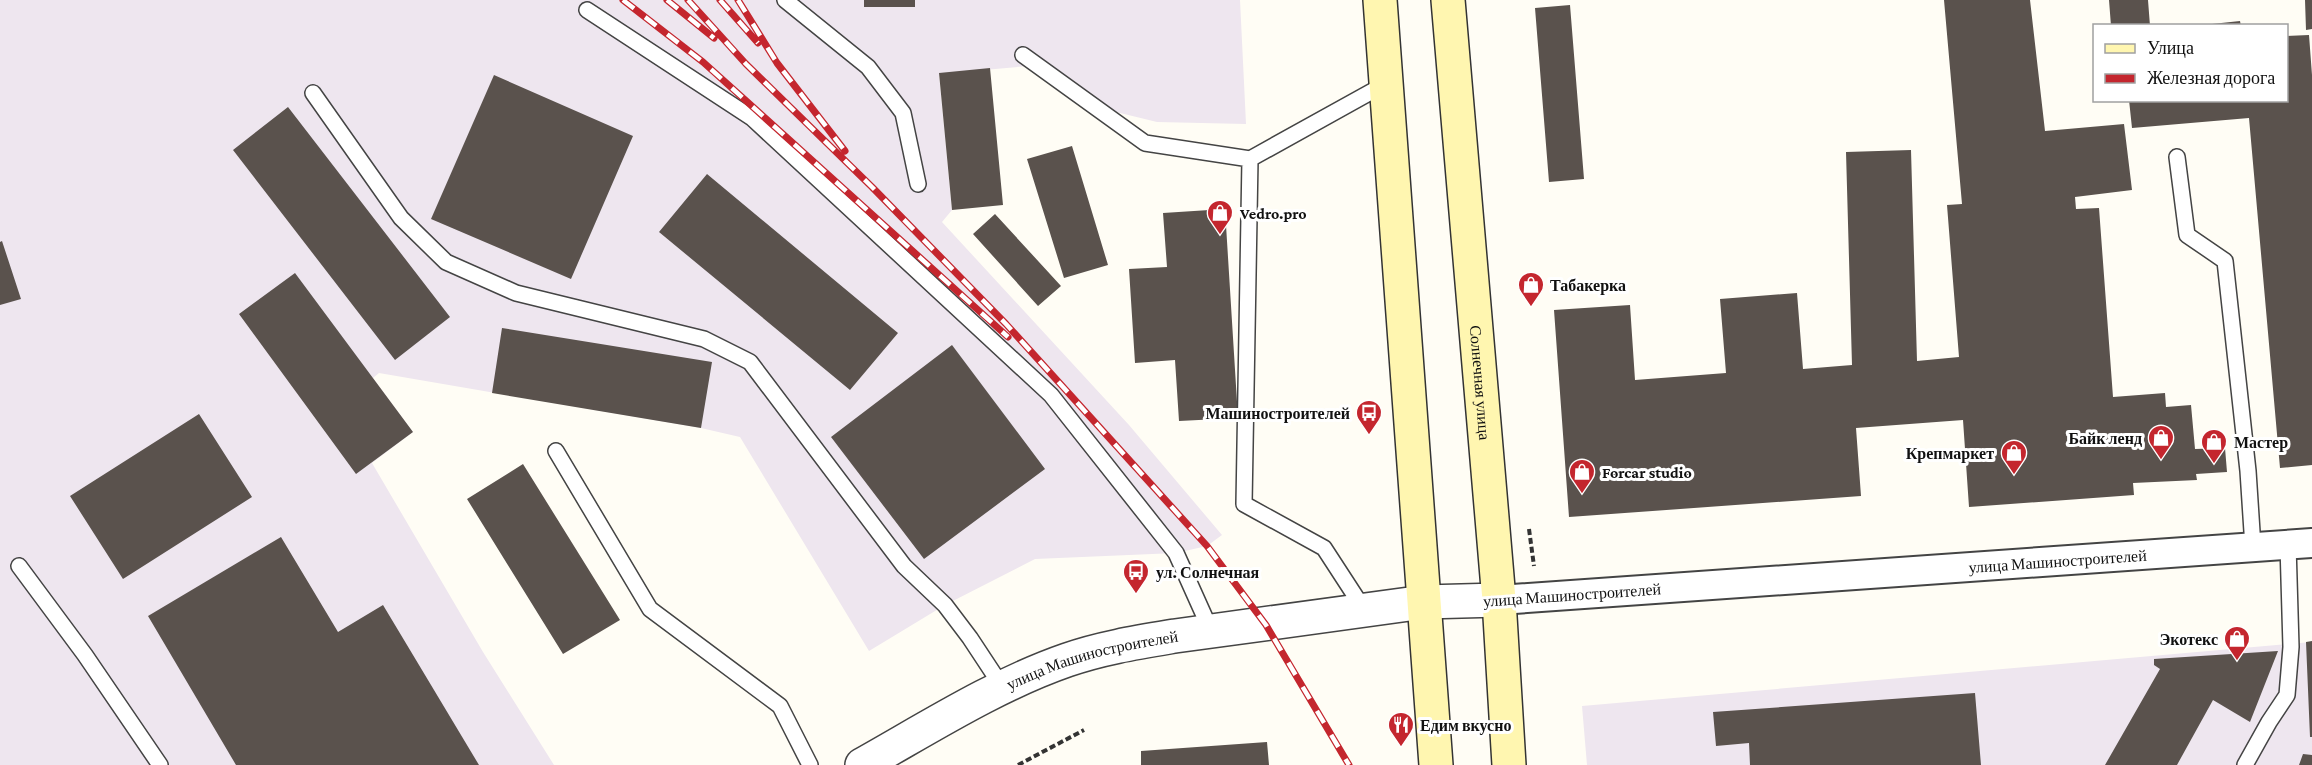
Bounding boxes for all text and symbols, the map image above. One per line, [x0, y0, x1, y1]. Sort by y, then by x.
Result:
legend [2093, 24, 2288, 102]
text: Улица [2147, 38, 2194, 58]
text: Железная дорога [2147, 68, 2275, 88]
shop icon: Vedro.pro [1205, 198, 1235, 236]
place label: Vedro.pro [1239, 205, 1307, 222]
shop icon: Табакерка [1516, 270, 1546, 308]
place label: Табакерка [1550, 277, 1626, 295]
street label: Солнечная улица [1467, 324, 1494, 441]
bus stop icon: Машиностроителей [1354, 398, 1384, 436]
place label: Машиностроителей [1205, 405, 1350, 423]
shop icon: Байк ленд [2146, 423, 2176, 461]
shop icon: Мастер [2199, 427, 2229, 465]
place label: Байк ленд [2069, 430, 2142, 447]
place label: Мастер [2234, 434, 2288, 452]
shop icon: Крепмаркет [1999, 438, 2029, 476]
place label: Крепмаркет [1906, 445, 1994, 463]
shop icon: Forcar studio [1567, 457, 1597, 495]
place label: Forcar studio [1602, 464, 1692, 481]
street label: улица Машиностроителей [1968, 546, 2148, 577]
bus stop icon: ул. Солнечная [1121, 557, 1151, 595]
place label: ул. Солнечная [1156, 564, 1260, 582]
street label: улица Машиностроителей [1482, 580, 1662, 611]
shop icon: Экотекс [2222, 624, 2252, 662]
street label: улица Машиностроителей [1004, 627, 1180, 693]
place label: Экотекс [2159, 631, 2218, 648]
restaurant icon: Едим вкусно [1386, 710, 1416, 748]
place label: Едим вкусно [1420, 717, 1511, 735]

